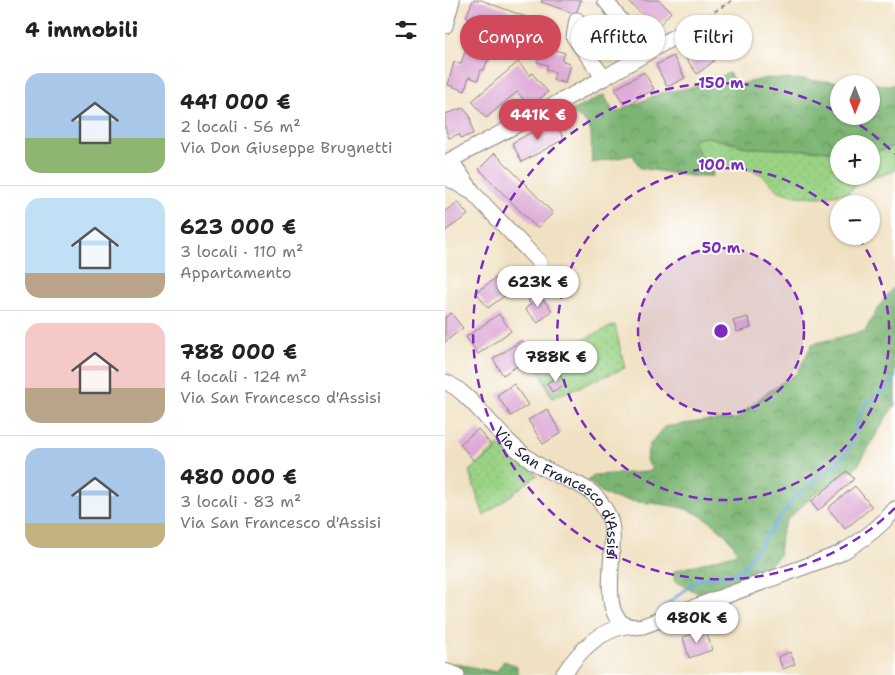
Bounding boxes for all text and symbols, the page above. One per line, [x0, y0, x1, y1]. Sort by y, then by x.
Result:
chip: Compra [460, 15, 561, 60]
chip: Affitta [571, 15, 665, 60]
chip: Filtri [675, 15, 752, 60]
text: 4 immobili [25, 16, 138, 44]
icon: filters [392, 16, 420, 44]
text: 150 m [698, 73, 744, 93]
north arrow [830, 75, 880, 125]
map controls [830, 75, 880, 245]
text: 441 000 € [180, 88, 291, 116]
icon: home [65, 93, 125, 153]
pin: 441K € [497, 98, 579, 141]
text: 441K € [510, 104, 566, 125]
text: 2 locali · 56 m² [180, 116, 301, 137]
button: + [830, 135, 880, 185]
text: Via Don Giuseppe Brugnetti [180, 137, 392, 158]
text: 100 m [698, 155, 744, 175]
button: − [830, 195, 880, 245]
text: 623 000 € [180, 213, 296, 241]
icon: home [65, 218, 125, 278]
text: 50 m [702, 238, 741, 258]
text: 3 locali · 110 m² [180, 241, 303, 262]
text: Appartamento [180, 262, 291, 283]
pin: 623K € [497, 266, 579, 308]
text: 623K € [508, 271, 568, 292]
centre of rings [712, 322, 730, 340]
text: 788 000 € [180, 338, 297, 366]
pin: 788K € [515, 340, 597, 383]
icon: home [65, 343, 125, 403]
text: 788K € [525, 346, 587, 367]
text: 4 locali · 124 m² [180, 366, 307, 387]
text: Via San Francesco d'Assisi [180, 387, 381, 408]
street label: Via San Francesco d'Assisi [489, 422, 622, 561]
text: 480 000 € [180, 463, 297, 491]
icon: home [65, 468, 125, 528]
text: 3 locali · 83 m² [180, 491, 301, 512]
text: Via San Francesco d'Assisi [180, 512, 381, 533]
pin: 480K € [656, 602, 738, 644]
text: 480K € [666, 607, 728, 628]

